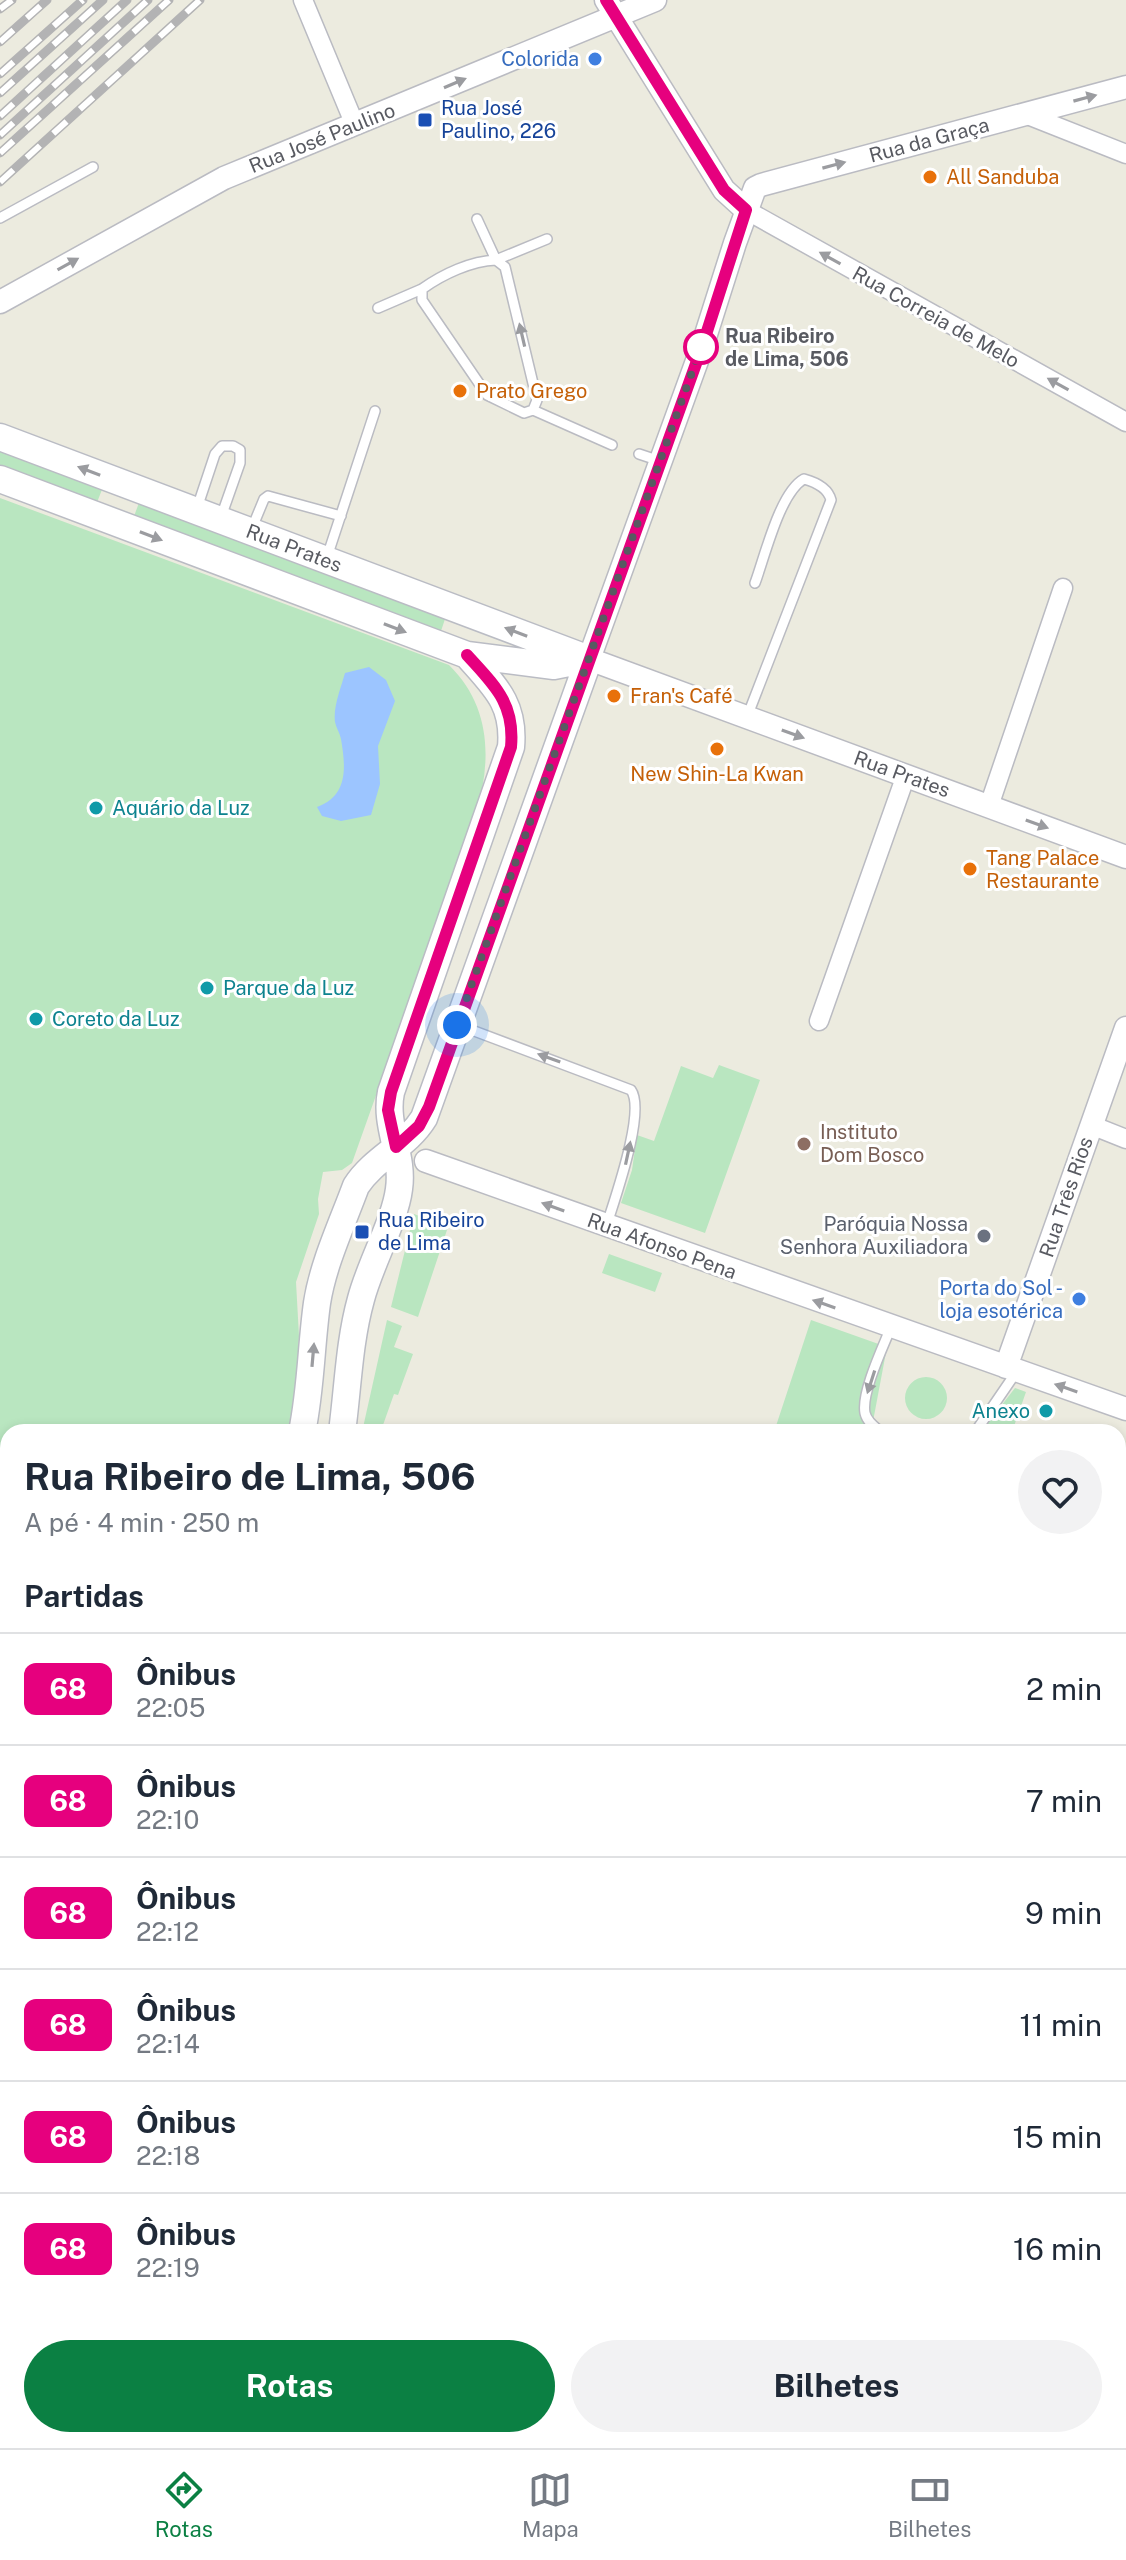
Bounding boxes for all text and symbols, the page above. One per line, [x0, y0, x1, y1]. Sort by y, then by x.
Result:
place label: Colorida [501, 47, 579, 71]
marker: Colorida [586, 50, 604, 68]
one-way arrow [444, 77, 467, 90]
one-way arrow [1073, 91, 1098, 103]
place label: Rua José Paulino, 226 [441, 96, 556, 143]
street label: Rua José Paulino [245, 98, 399, 178]
marker: Rua José Paulino, 226 [416, 111, 434, 129]
street label: Rua da Graça [866, 112, 992, 168]
one-way arrow [823, 158, 847, 171]
place label: All Sanduba [946, 165, 1059, 189]
marker: All Sanduba [921, 168, 939, 186]
one-way arrow [819, 251, 841, 265]
one-way arrow [57, 257, 79, 271]
street label: Rua Correia de Melo [848, 261, 1024, 373]
one-way arrow [515, 322, 528, 347]
place label: Rua Ribeiro de Lima, 506 [725, 324, 849, 371]
marker: Rua Ribeiro de Lima, 506 [684, 330, 718, 364]
one-way arrow [1046, 377, 1069, 391]
place label: Prato Grego [476, 379, 587, 403]
marker: Prato Grego [451, 382, 469, 400]
one-way arrow [77, 464, 101, 476]
street label: Rua Prates [243, 519, 345, 577]
one-way arrow [140, 531, 164, 543]
one-way arrow [383, 622, 407, 635]
one-way arrow [504, 625, 528, 638]
place label: Fran's Café [630, 684, 733, 708]
marker: Fran's Café [605, 687, 623, 705]
one-way arrow [781, 728, 805, 741]
marker: New Shin-La Kwan [708, 740, 726, 758]
street label: Rua Prates [851, 746, 953, 802]
place label: New Shin-La Kwan [630, 762, 804, 786]
place label: Aquário da Luz [112, 796, 250, 820]
marker: Aquário da Luz [87, 799, 105, 817]
one-way arrow [1025, 818, 1049, 831]
place label: Tang Palace Restaurante [986, 846, 1099, 893]
marker: Tang Palace Restaurante [961, 860, 979, 878]
place label: Parque da Luz [223, 976, 354, 1000]
marker: Parque da Luz [198, 979, 216, 997]
your location [437, 1005, 477, 1045]
place label: Coreto da Luz [52, 1007, 180, 1031]
marker: Coreto da Luz [27, 1010, 45, 1028]
one-way arrow [536, 1051, 560, 1064]
place label: Instituto Dom Bosco [820, 1120, 924, 1167]
street label: Rua Três Rios [1034, 1134, 1098, 1260]
marker: Instituto Dom Bosco [795, 1135, 813, 1153]
one-way arrow [622, 1141, 635, 1166]
one-way arrow [541, 1200, 565, 1213]
place label: Rua Ribeiro de Lima [378, 1208, 485, 1255]
street label: Rua Afonso Pena [584, 1208, 740, 1284]
place label: Paróquia Nossa Senhora Auxiliadora [780, 1212, 968, 1259]
marker: Rua Ribeiro de Lima [353, 1223, 371, 1241]
marker: Paróquia Nossa Senhora Auxiliadora [975, 1227, 993, 1245]
place label: Porta do Sol - loja esotérica [939, 1276, 1063, 1323]
marker: Porta do Sol - loja esotérica [1070, 1290, 1088, 1308]
one-way arrow [812, 1297, 836, 1309]
one-way arrow [307, 1342, 320, 1367]
one-way arrow [865, 1370, 877, 1394]
one-way arrow [1053, 1382, 1077, 1394]
place label: Anexo [971, 1399, 1030, 1423]
marker: Anexo [1037, 1402, 1055, 1420]
button: heart [1018, 1450, 1102, 1534]
text: Rua Ribeiro de Lima, 506 [24, 1454, 476, 1499]
text: A pé · 4 min · 250 m [24, 1507, 259, 1538]
text: Partidas [24, 1578, 144, 1614]
text: Ônibus [136, 1656, 236, 1692]
text: 2 min [1026, 1671, 1102, 1707]
text: 68 [49, 1672, 87, 1705]
text: 22:05 [136, 1692, 205, 1723]
text: Ônibus [136, 1768, 236, 1804]
text: 7 min [1026, 1783, 1102, 1819]
text: 68 [49, 1784, 87, 1817]
text: 22:10 [136, 1804, 199, 1835]
text: Ônibus [136, 1880, 236, 1916]
text: 9 min [1025, 1895, 1102, 1931]
text: 68 [49, 1896, 87, 1929]
text: 22:12 [136, 1916, 199, 1947]
text: Ônibus [136, 1992, 236, 2028]
text: 11 min [1019, 2007, 1102, 2043]
text: 68 [49, 2008, 87, 2041]
text: 22:14 [136, 2028, 200, 2059]
text: Ônibus [136, 2104, 236, 2140]
text: 15 min [1012, 2119, 1102, 2155]
text: 68 [49, 2120, 87, 2153]
text: 22:18 [136, 2140, 200, 2171]
text: Ônibus [136, 2216, 236, 2252]
text: 16 min [1013, 2231, 1102, 2267]
text: 68 [49, 2232, 87, 2265]
text: 22:19 [136, 2252, 200, 2283]
button: Rotas [24, 2340, 555, 2432]
button: Bilhetes [571, 2340, 1102, 2432]
tab: Rotas [155, 2468, 213, 2542]
tab: Mapa [522, 2468, 579, 2542]
tab: Bilhetes [888, 2468, 971, 2542]

